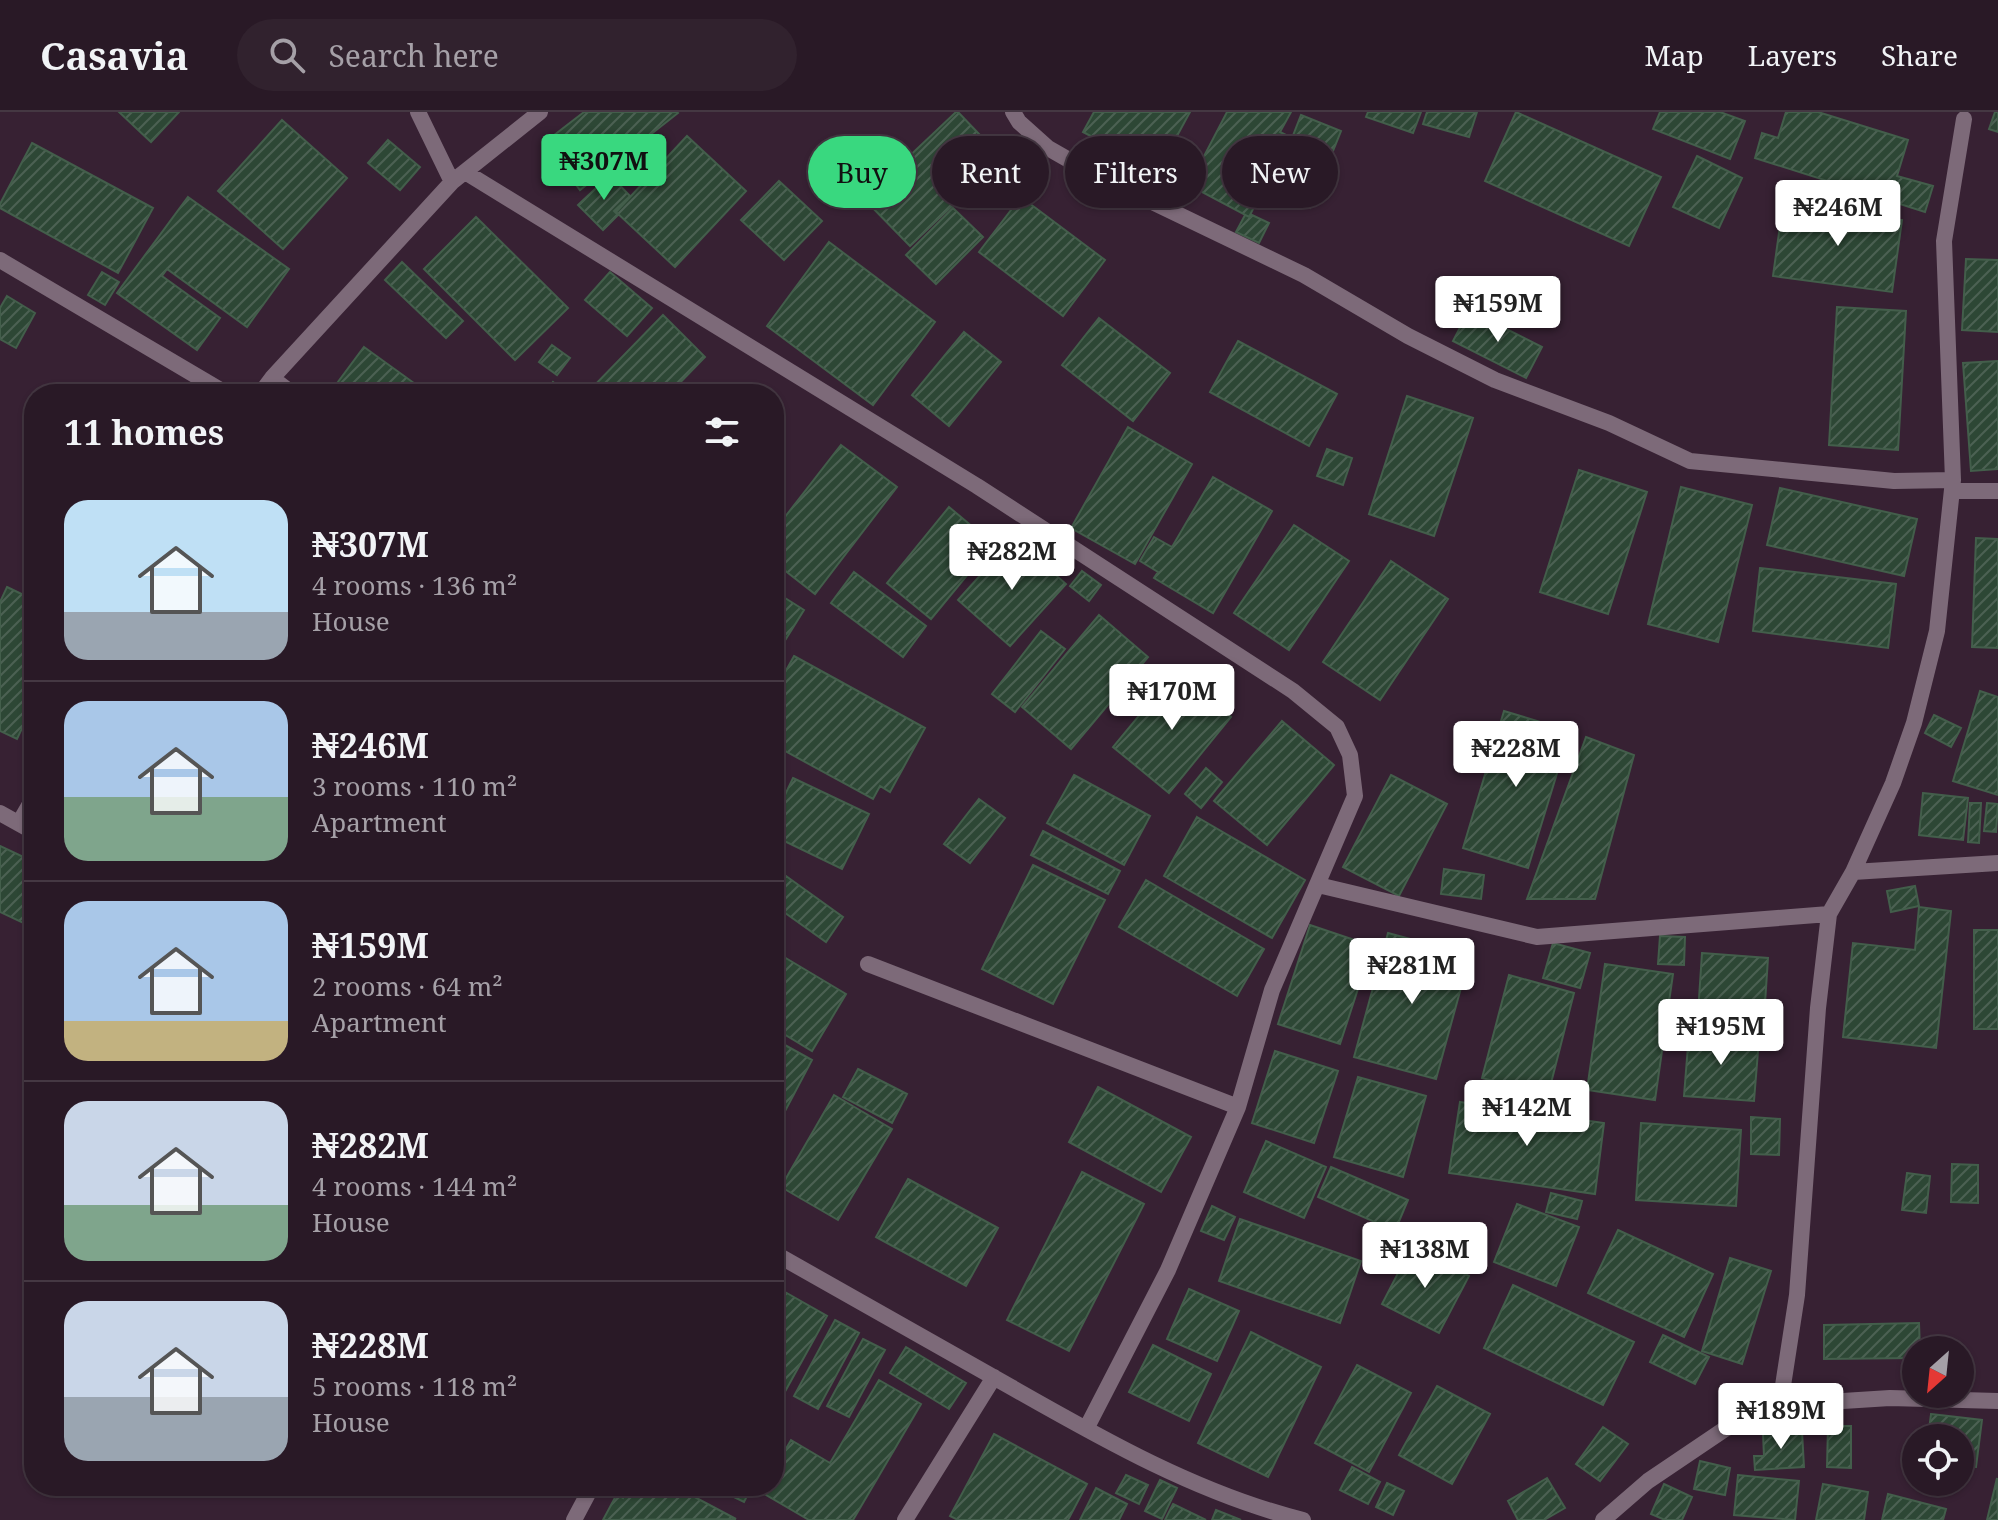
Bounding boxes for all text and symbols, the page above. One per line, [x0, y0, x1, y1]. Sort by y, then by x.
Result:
search box [237, 19, 797, 91]
text: Casavia [40, 29, 189, 81]
icon: search [265, 33, 309, 77]
text: Search here [329, 35, 499, 76]
text: Map [1645, 36, 1704, 74]
text: Layers [1748, 36, 1837, 74]
text: Share [1881, 36, 1958, 74]
pin: ₦307M [548, 134, 660, 202]
chip: Buy [808, 136, 916, 208]
chip: Rent [932, 136, 1049, 208]
chip: Filters [1065, 136, 1206, 208]
chip: New [1222, 136, 1338, 208]
text: ₦307M [559, 142, 649, 178]
pin: ₦246M [1782, 180, 1894, 248]
text: ₦246M [1793, 188, 1883, 224]
pin: ₦159M [1442, 276, 1554, 344]
text: ₦159M [1453, 284, 1543, 320]
text: 11 homes [64, 409, 224, 455]
icon: filters [700, 410, 744, 454]
text: ₦307M [312, 521, 429, 567]
pin: ₦282M [956, 524, 1068, 592]
icon: home [128, 532, 224, 628]
text: ₦282M [967, 532, 1057, 568]
text: 4 rooms · 136 m² [312, 567, 517, 603]
text: House [312, 603, 390, 639]
pin: ₦170M [1116, 664, 1228, 732]
text: ₦170M [1127, 672, 1217, 708]
pin: ₦228M [1460, 721, 1572, 789]
text: ₦246M [312, 722, 429, 768]
text: ₦228M [1471, 729, 1561, 765]
icon: home [128, 733, 224, 829]
text: 3 rooms · 110 m² [312, 768, 517, 804]
text: Apartment [312, 804, 447, 840]
text: ₦159M [312, 922, 429, 968]
icon: home [128, 933, 224, 1029]
pin: ₦281M [1356, 938, 1468, 1006]
text: ₦281M [1367, 946, 1457, 982]
text: 2 rooms · 64 m² [312, 968, 503, 1004]
pin: ₦195M [1665, 999, 1777, 1067]
text: Apartment [312, 1004, 447, 1040]
text: ₦195M [1676, 1007, 1766, 1043]
pin: ₦142M [1471, 1080, 1583, 1148]
text: ₦142M [1482, 1088, 1572, 1124]
text: ₦282M [312, 1122, 429, 1168]
icon: home [128, 1133, 224, 1229]
text: 4 rooms · 144 m² [312, 1168, 517, 1204]
text: House [312, 1204, 390, 1240]
pin: ₦138M [1369, 1222, 1481, 1290]
text: ₦138M [1380, 1230, 1470, 1266]
text: ₦228M [312, 1322, 429, 1368]
icon: home [128, 1333, 224, 1429]
north arrow [1902, 1336, 1974, 1408]
map controls [1902, 1336, 1974, 1496]
text: 5 rooms · 118 m² [312, 1368, 517, 1404]
pin: ₦189M [1725, 1383, 1837, 1451]
text: ₦189M [1736, 1391, 1826, 1427]
text: House [312, 1404, 390, 1440]
button: locate [1902, 1424, 1974, 1496]

